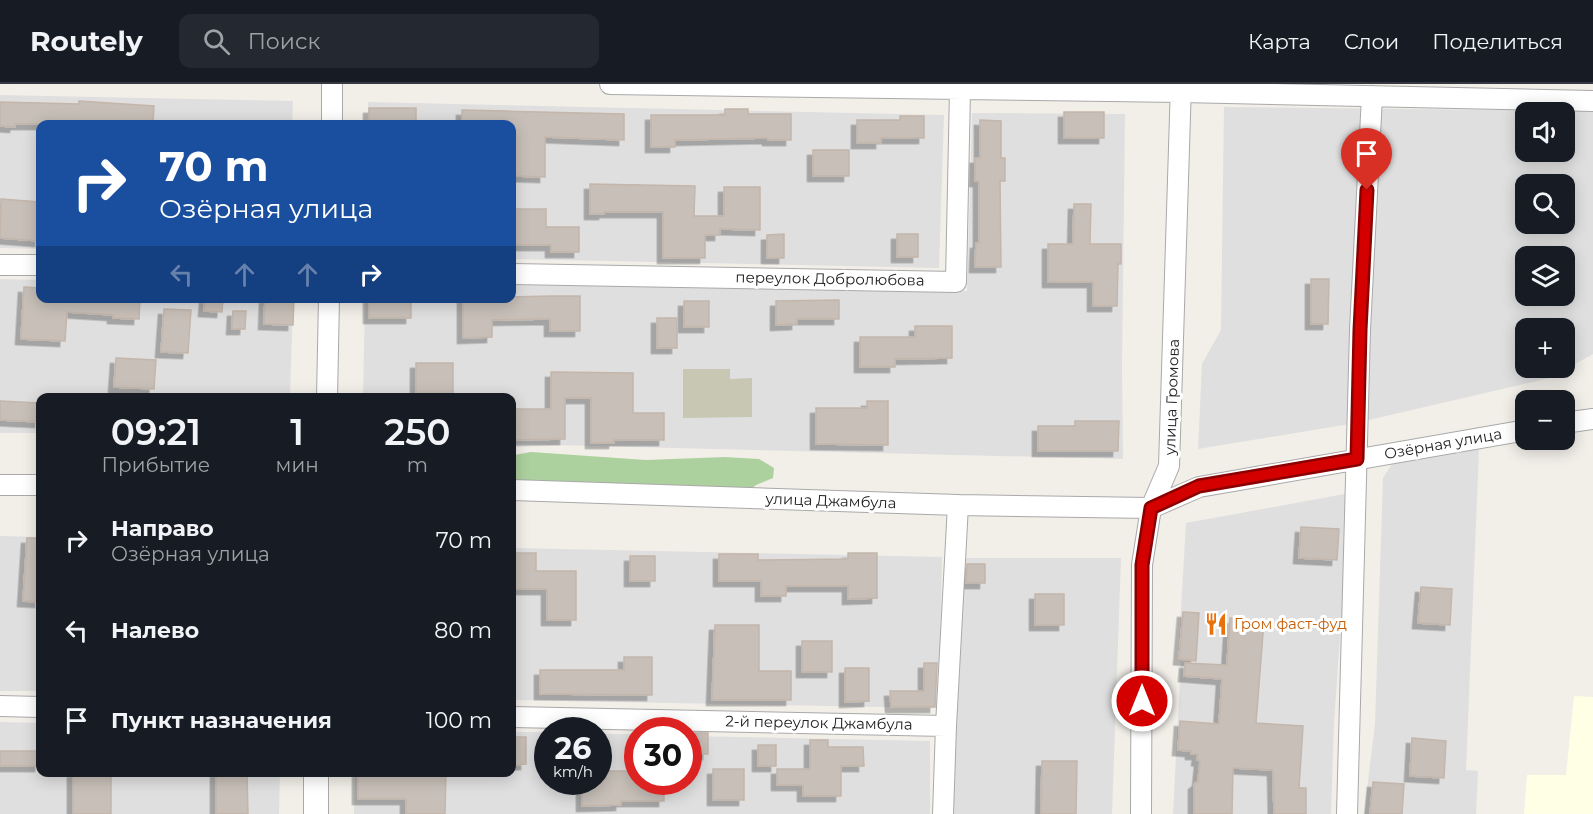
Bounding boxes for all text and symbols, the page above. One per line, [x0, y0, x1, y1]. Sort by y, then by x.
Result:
search box [179, 14, 599, 68]
text: Routely [30, 24, 143, 58]
icon: search [200, 25, 233, 58]
text: Поиск [248, 28, 320, 55]
text: Карта [1248, 29, 1311, 54]
text: Слои [1344, 29, 1399, 54]
text: Поделиться [1432, 29, 1563, 54]
map controls [1515, 102, 1575, 450]
button: sound [1515, 102, 1575, 162]
pin [1341, 128, 1392, 190]
icon: arrive [1350, 137, 1383, 170]
text: 70 m [159, 140, 269, 192]
icon: right [60, 144, 138, 222]
button: search [1515, 174, 1575, 234]
text: Озёрная улица [159, 192, 373, 225]
button: layers [1515, 246, 1575, 306]
icon: left [165, 258, 198, 291]
icon: ahead [228, 258, 261, 291]
icon: ahead [291, 258, 324, 291]
icon: right [354, 258, 387, 291]
street label: переулок Добролюбова [735, 267, 925, 290]
button: + [1515, 318, 1575, 378]
street label: улица Громова [1160, 338, 1183, 457]
button: − [1515, 390, 1575, 450]
text: 09:21 [111, 410, 201, 454]
text: 1 [290, 410, 304, 454]
text: 250 [384, 410, 450, 454]
street label: Озёрная улица [1383, 424, 1503, 463]
text: Прибытие [102, 453, 210, 477]
text: мин [276, 453, 319, 477]
text: m [407, 453, 428, 477]
street label: улица Джамбула [764, 489, 897, 512]
text: Направо [111, 515, 214, 542]
icon: right [60, 524, 93, 557]
text: 70 m [436, 527, 492, 554]
text: Озёрная улица [111, 542, 270, 566]
restaurant icon: Гром фаст-фуд [1203, 611, 1229, 637]
icon: left [60, 614, 93, 647]
place label: Гром фаст-фуд [1234, 614, 1347, 633]
text: Налево [111, 617, 199, 644]
text: 80 m [434, 617, 492, 644]
position arrow [1110, 669, 1174, 733]
icon: arrive [60, 704, 93, 737]
text: Пункт назначения [111, 707, 332, 734]
text: 100 m [426, 707, 492, 734]
street label: 2-й переулок Джамбула [725, 711, 913, 734]
speed limit sign: 30 [624, 717, 702, 795]
text: 26 [555, 730, 591, 767]
text: km/h [553, 762, 593, 781]

